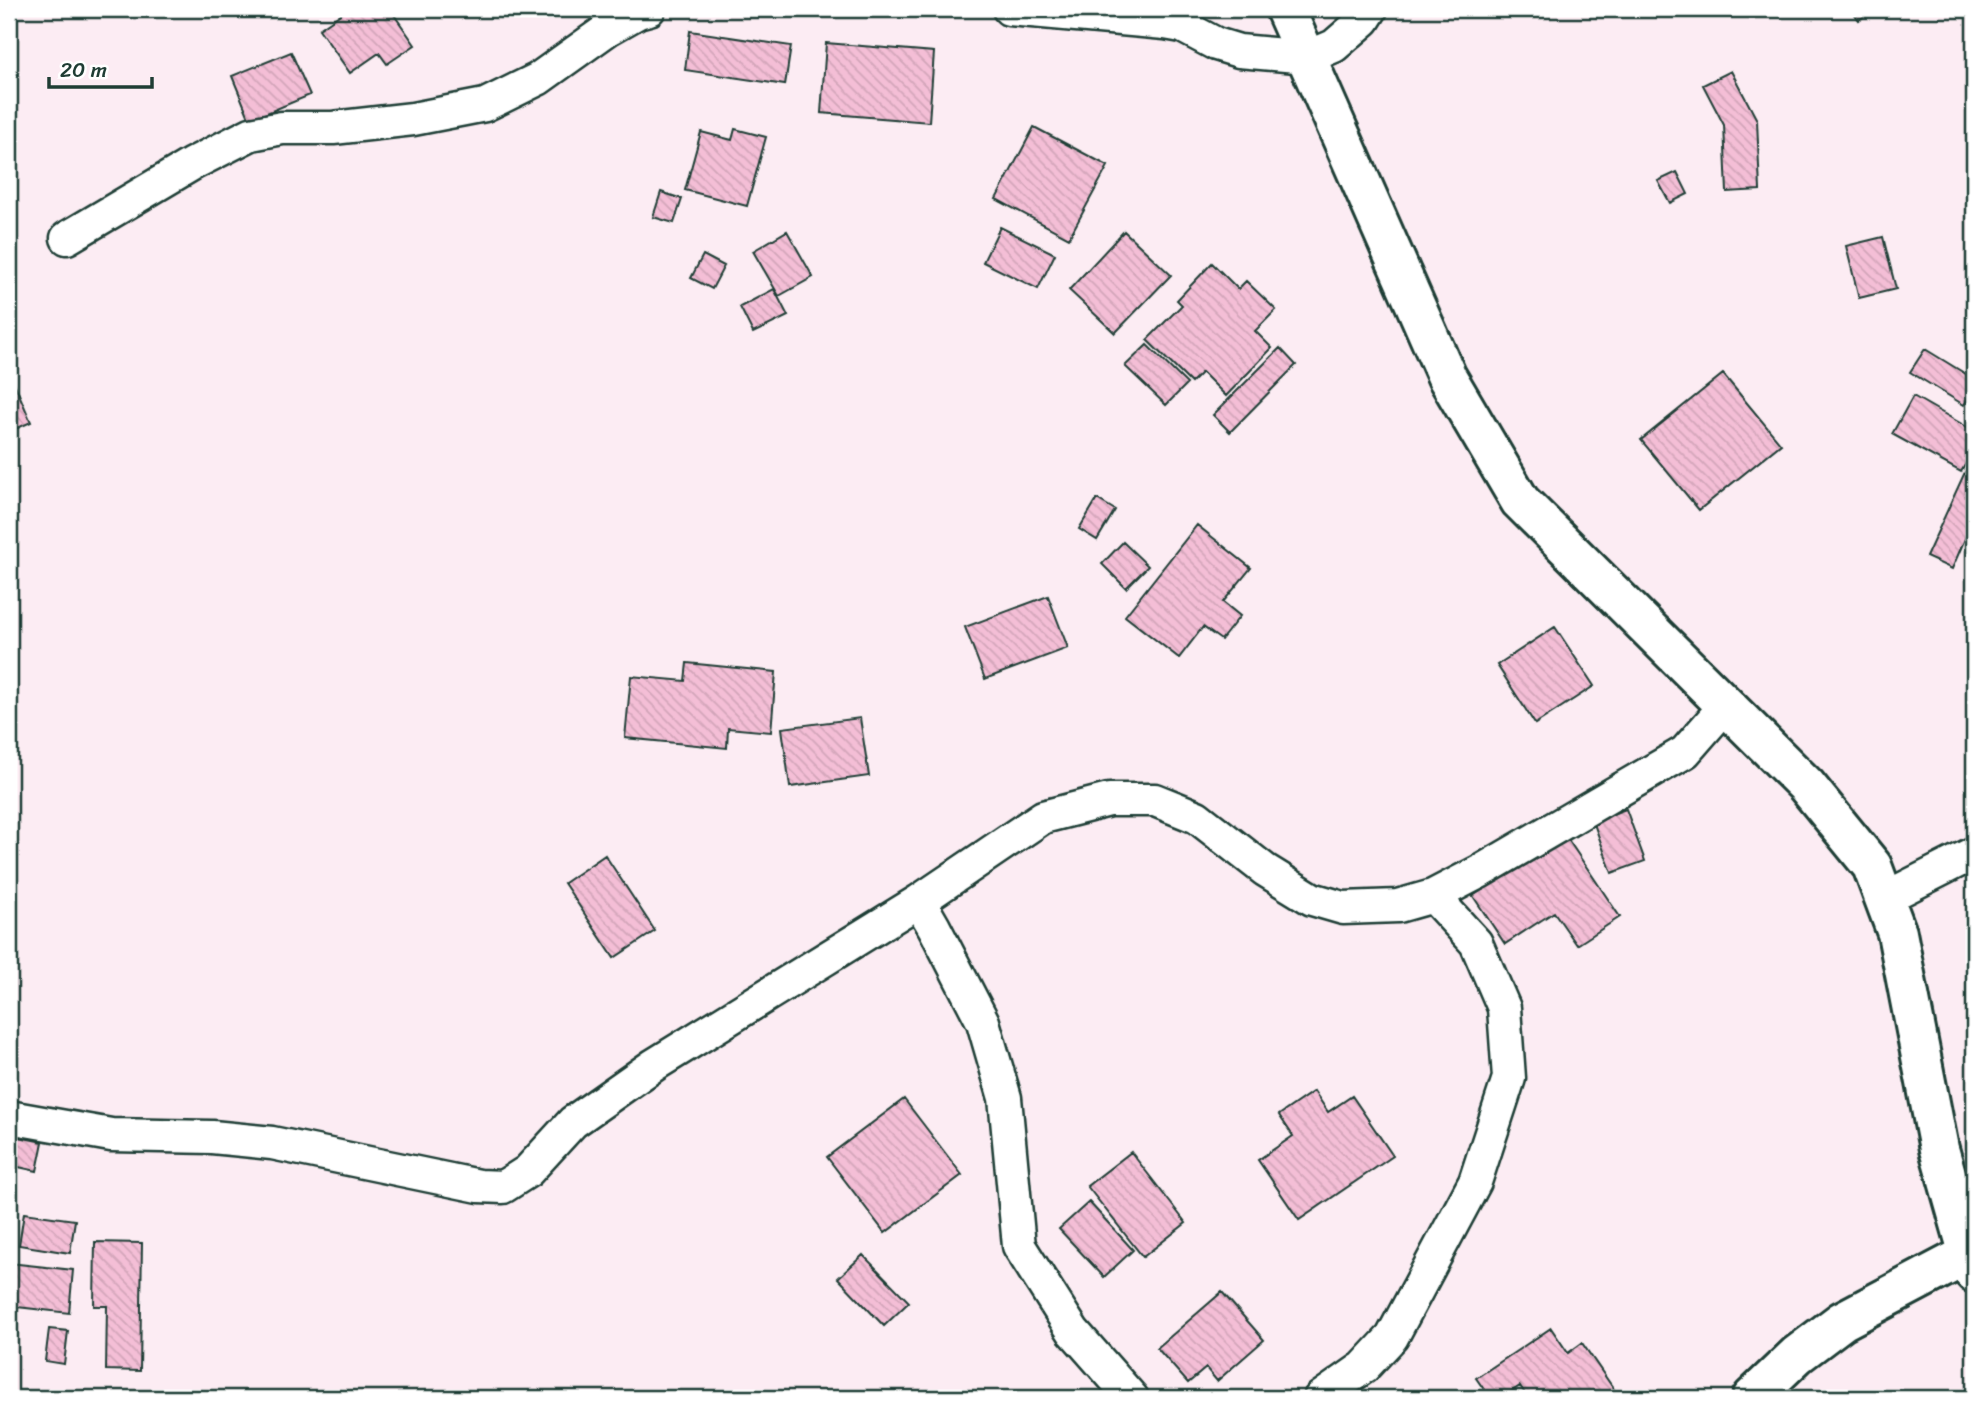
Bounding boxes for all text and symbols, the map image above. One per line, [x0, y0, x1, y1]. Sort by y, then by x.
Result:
scale bar [49, 46, 152, 90]
text: 20 m [60, 51, 107, 89]

